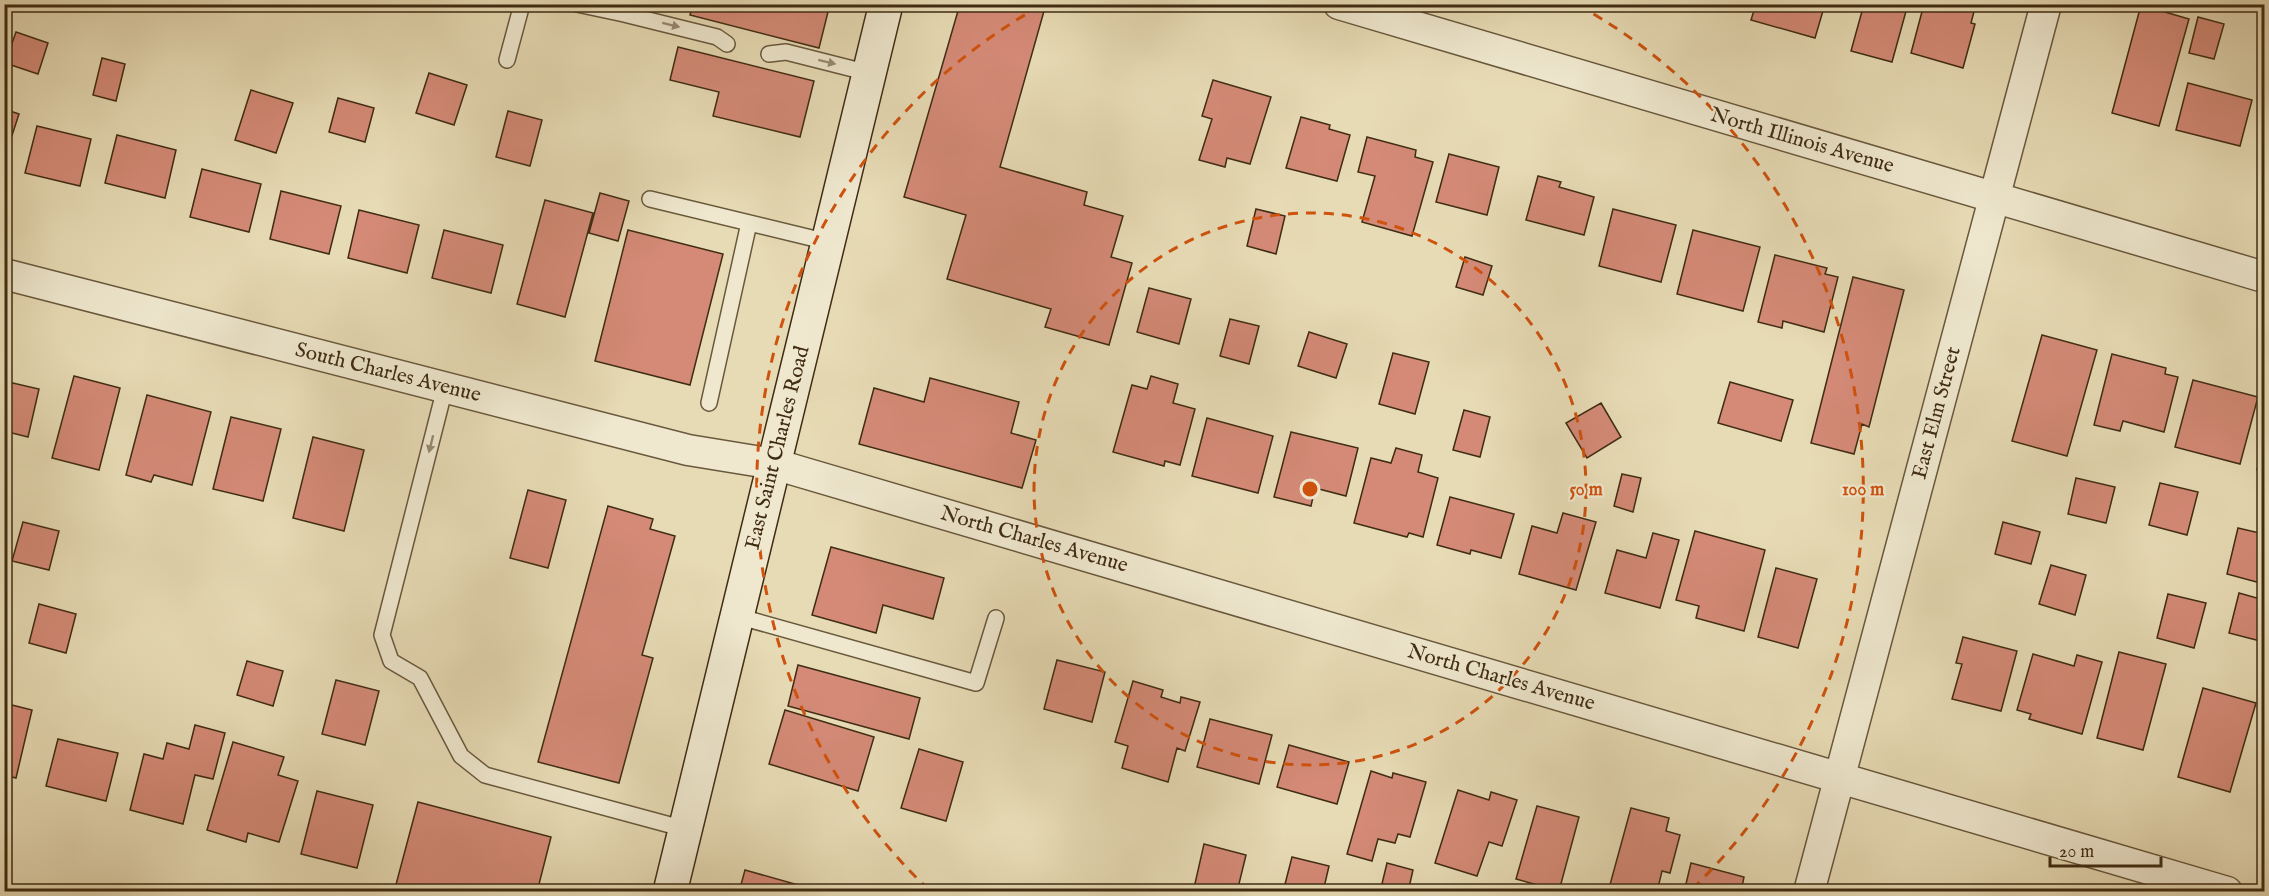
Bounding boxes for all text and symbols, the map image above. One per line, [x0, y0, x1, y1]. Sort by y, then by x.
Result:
one-way arrow [661, 21, 680, 31]
one-way arrow [818, 58, 837, 68]
street label: North Illinois Avenue [1707, 102, 1897, 180]
street label: South Charles Avenue [292, 337, 484, 409]
street label: East Saint Charles Road [740, 343, 817, 553]
street label: East Elm Street [1906, 344, 1968, 482]
one-way arrow [425, 435, 435, 453]
centre of rings [1300, 479, 1320, 499]
text: 50 m [1569, 479, 1603, 502]
text: 100 m [1842, 479, 1884, 502]
street label: North Charles Avenue [937, 500, 1131, 580]
street label: North Charles Avenue [1404, 638, 1598, 718]
scale bar [2050, 830, 2161, 868]
text: 20 m [2059, 841, 2094, 864]

